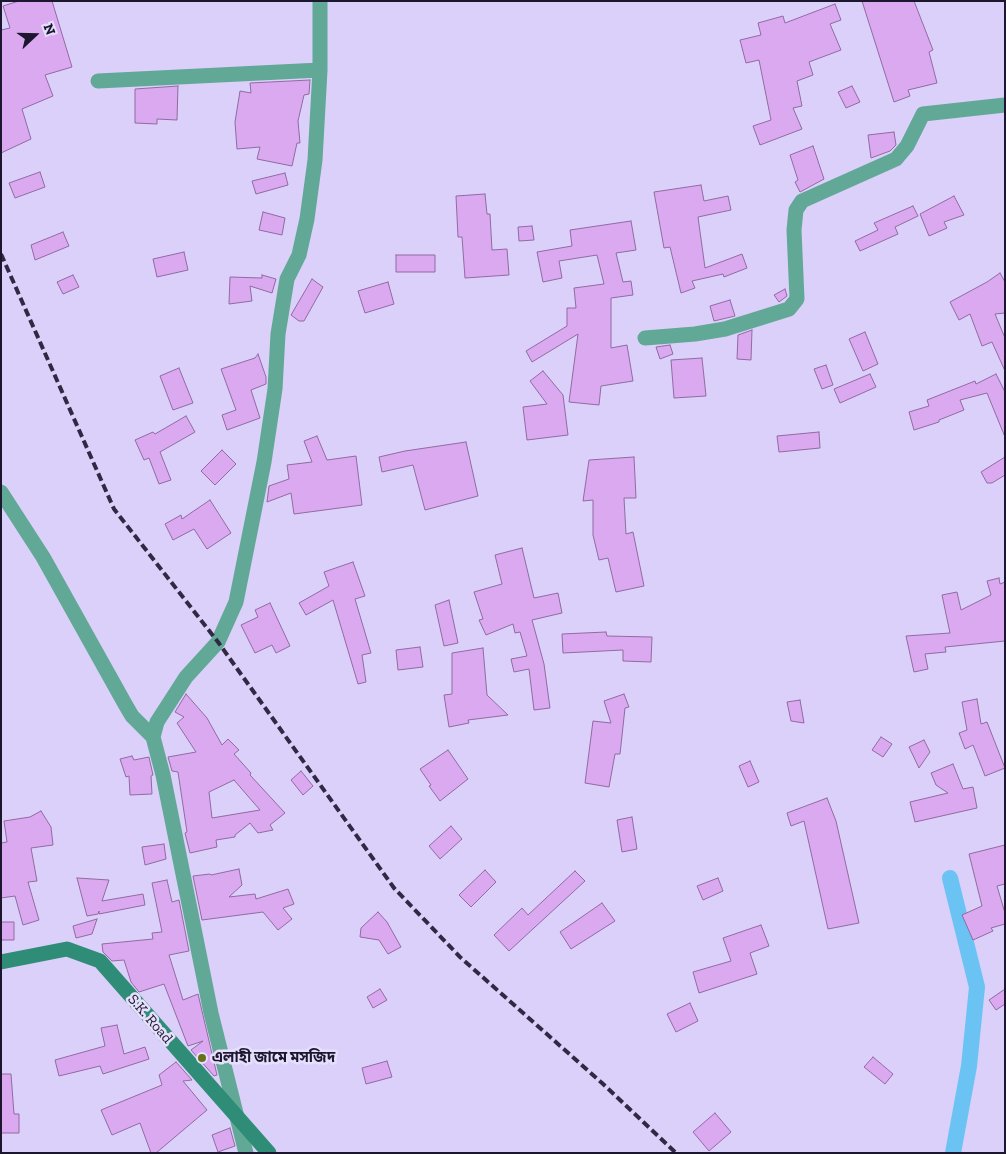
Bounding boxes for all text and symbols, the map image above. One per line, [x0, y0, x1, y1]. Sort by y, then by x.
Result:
north arrow [10, 10, 60, 60]
text: N [40, 21, 59, 37]
street label: S.K. Road [124, 991, 176, 1047]
place label: এলাহী জামে মসজিদ [212, 1049, 335, 1067]
marker: এলাহী জামে মসজিদ [196, 1052, 208, 1064]

